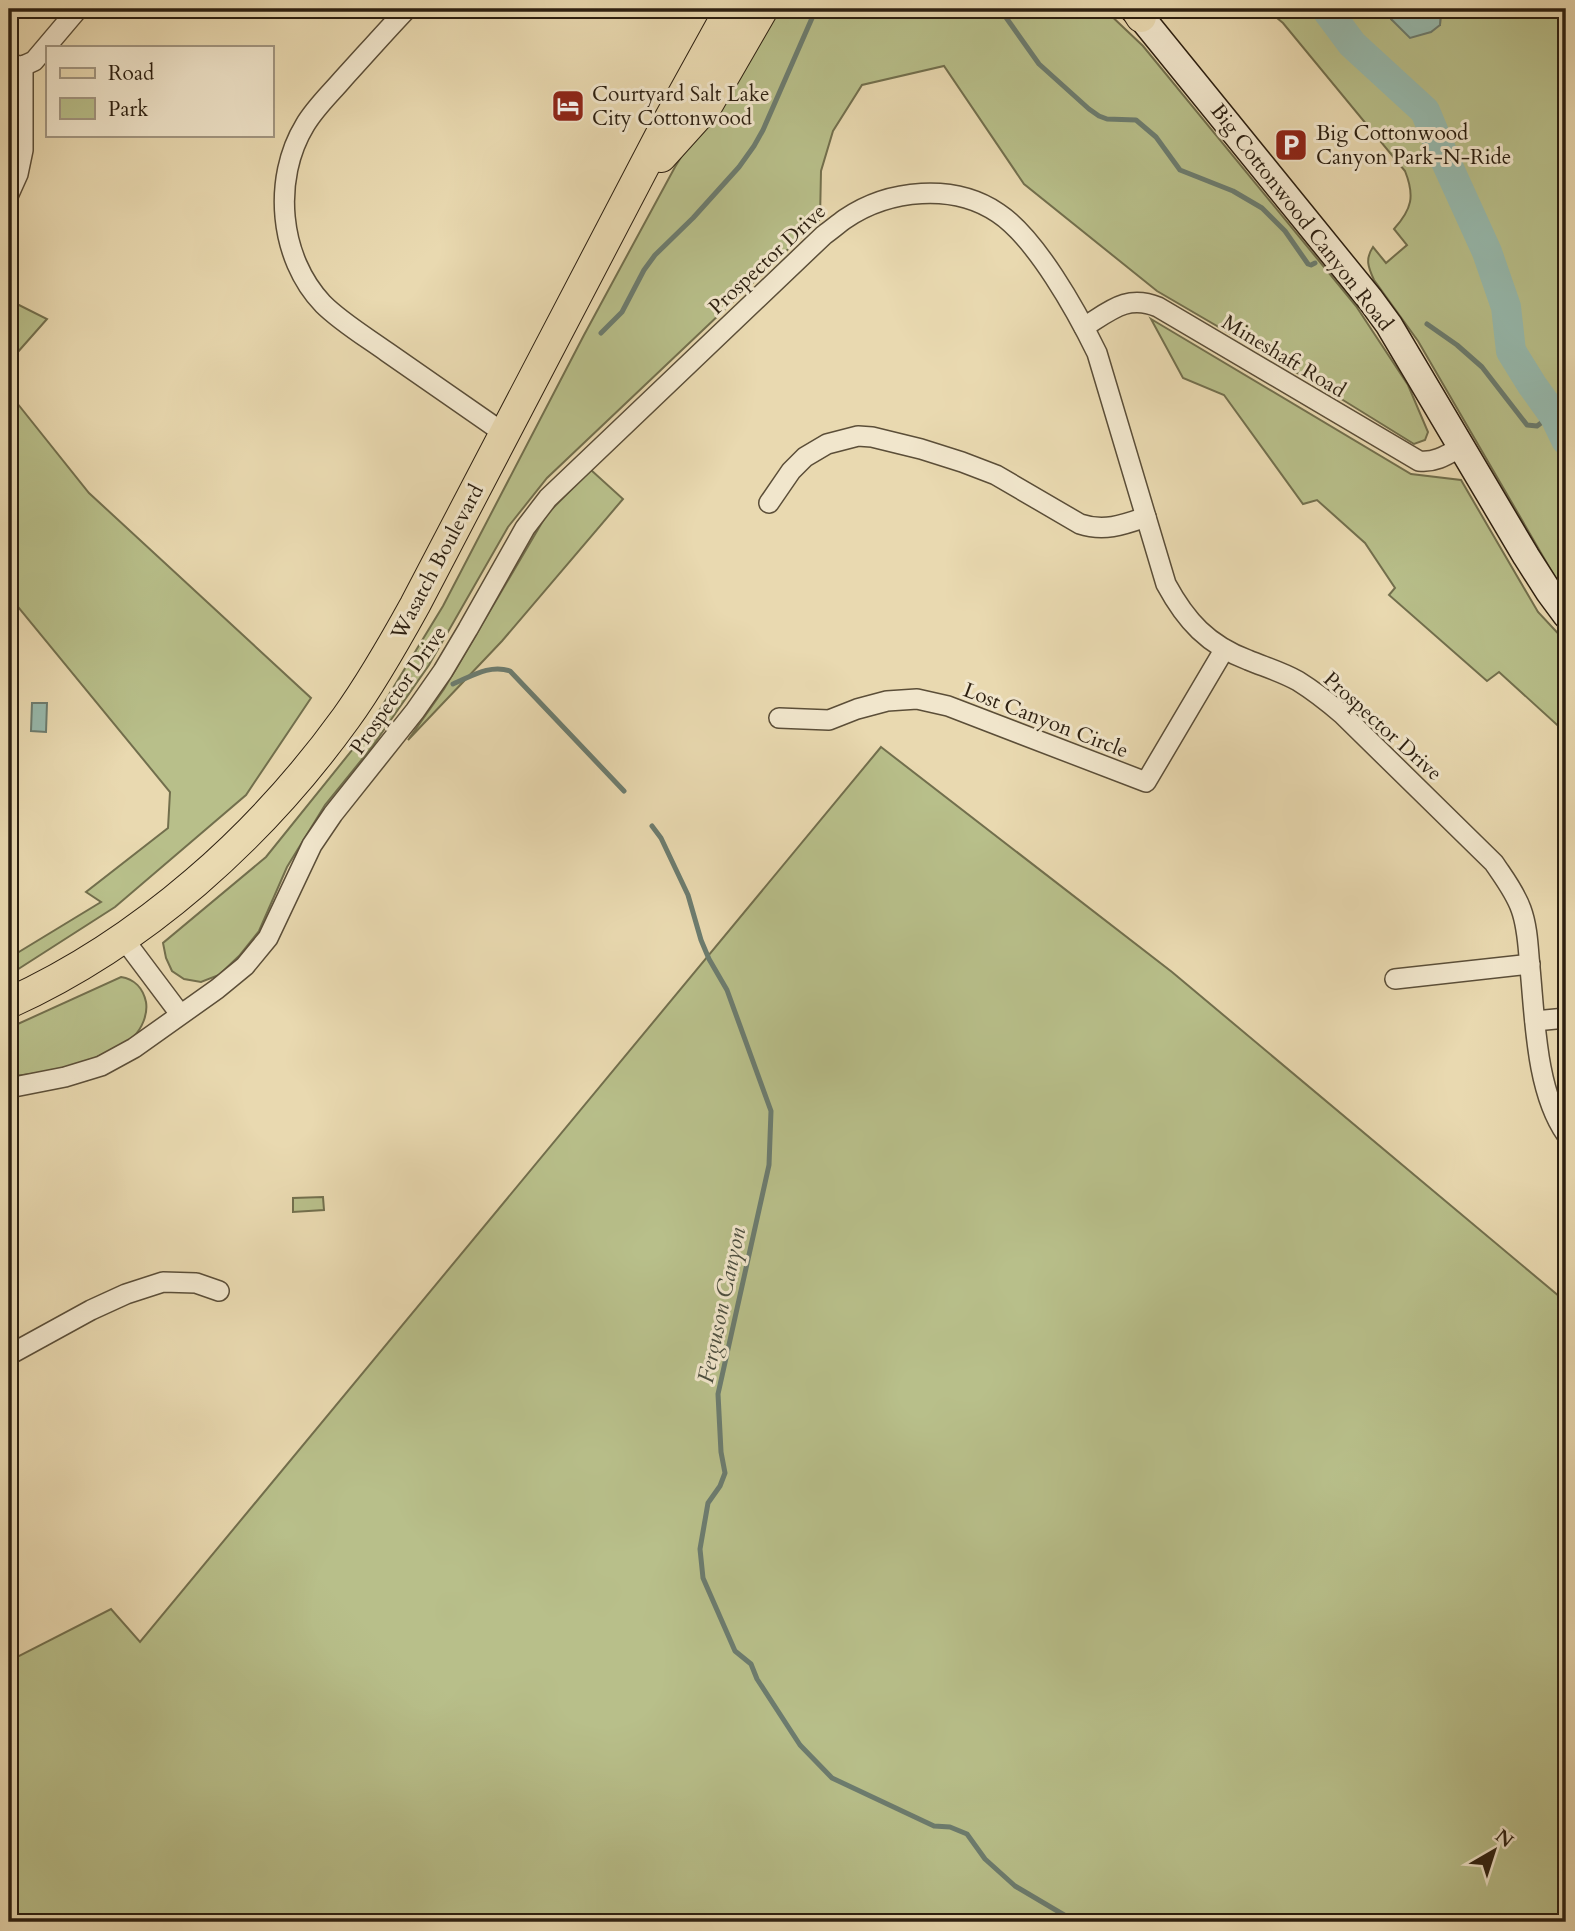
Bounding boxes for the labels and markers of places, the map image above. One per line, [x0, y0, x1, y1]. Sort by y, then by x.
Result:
place label: Courtyard Salt Lake City Cottonwood [592, 80, 770, 133]
hotel icon: Courtyard Salt Lake City Cottonwood [549, 87, 587, 125]
place label: Big Cottonwood Canyon Park-N-Ride [1316, 119, 1511, 172]
parking icon: Big Cottonwood Canyon Park-N-Ride [1272, 126, 1310, 164]

